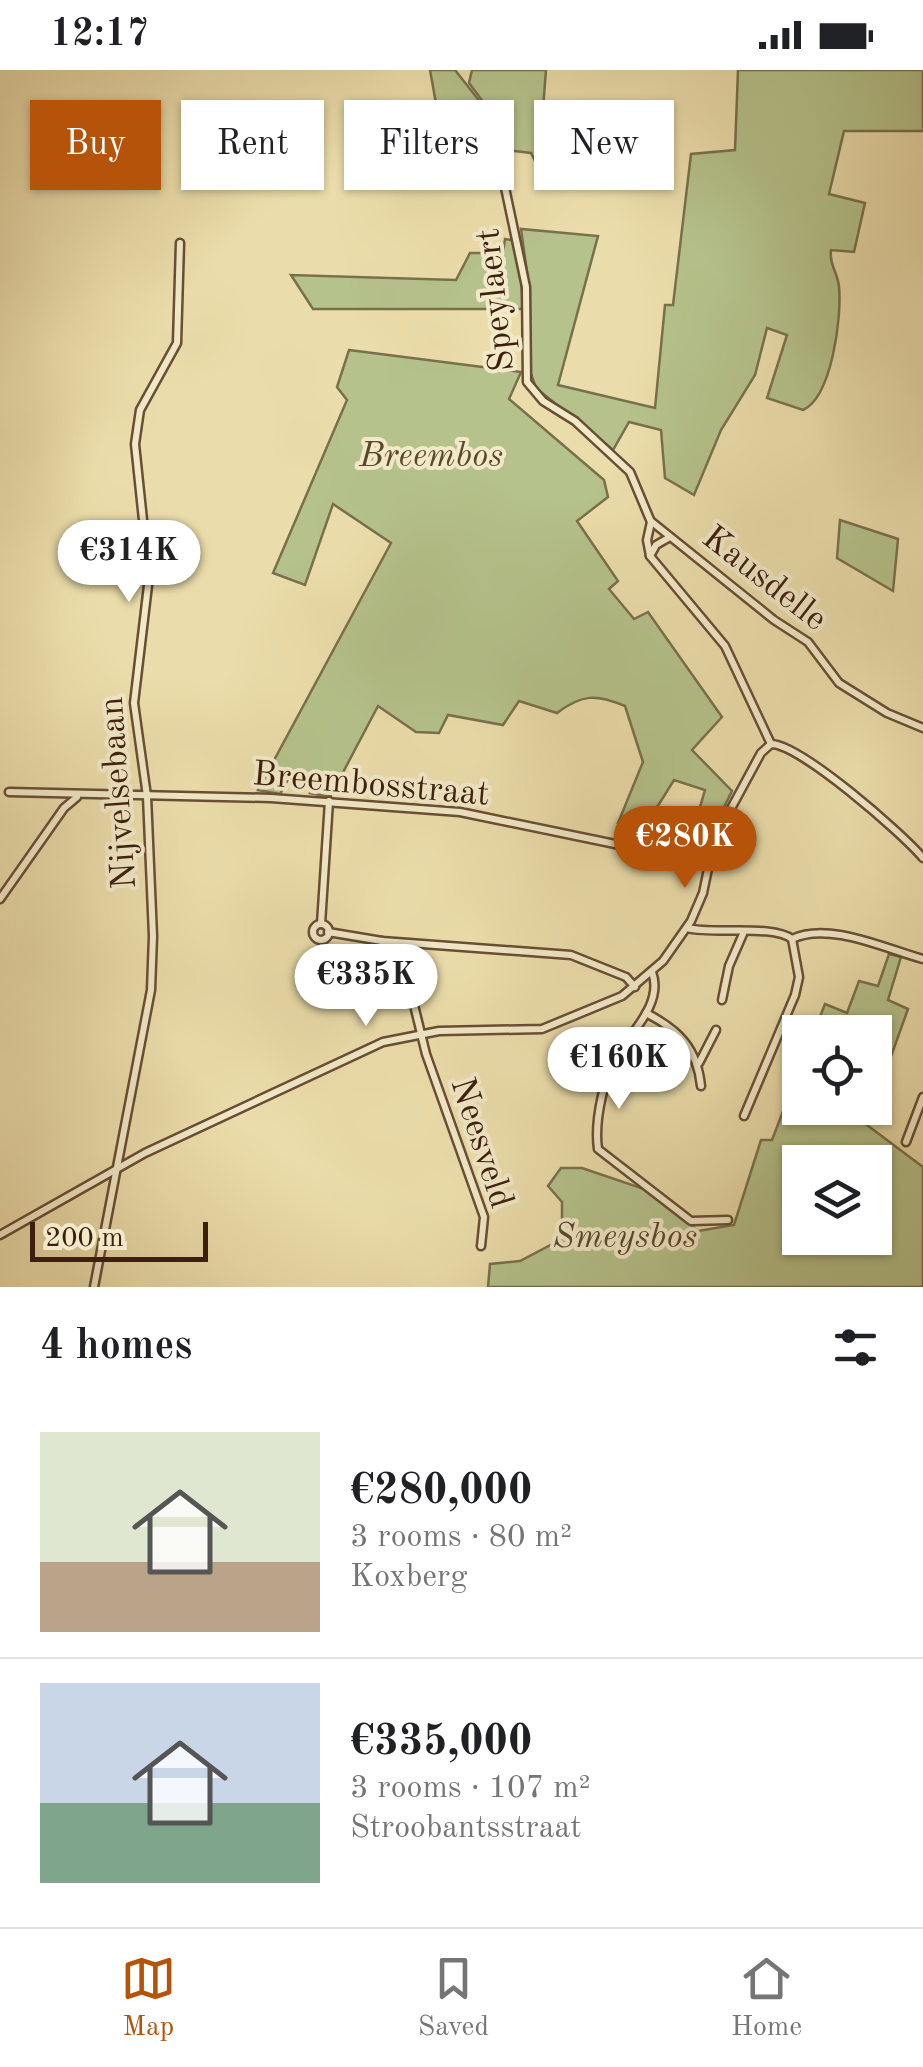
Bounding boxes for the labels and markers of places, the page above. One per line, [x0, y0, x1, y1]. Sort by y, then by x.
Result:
pin: €314K [59, 520, 199, 605]
pin: €280K [615, 806, 755, 891]
pin: €335K [296, 944, 436, 1029]
pin: €160K [549, 1027, 689, 1112]

